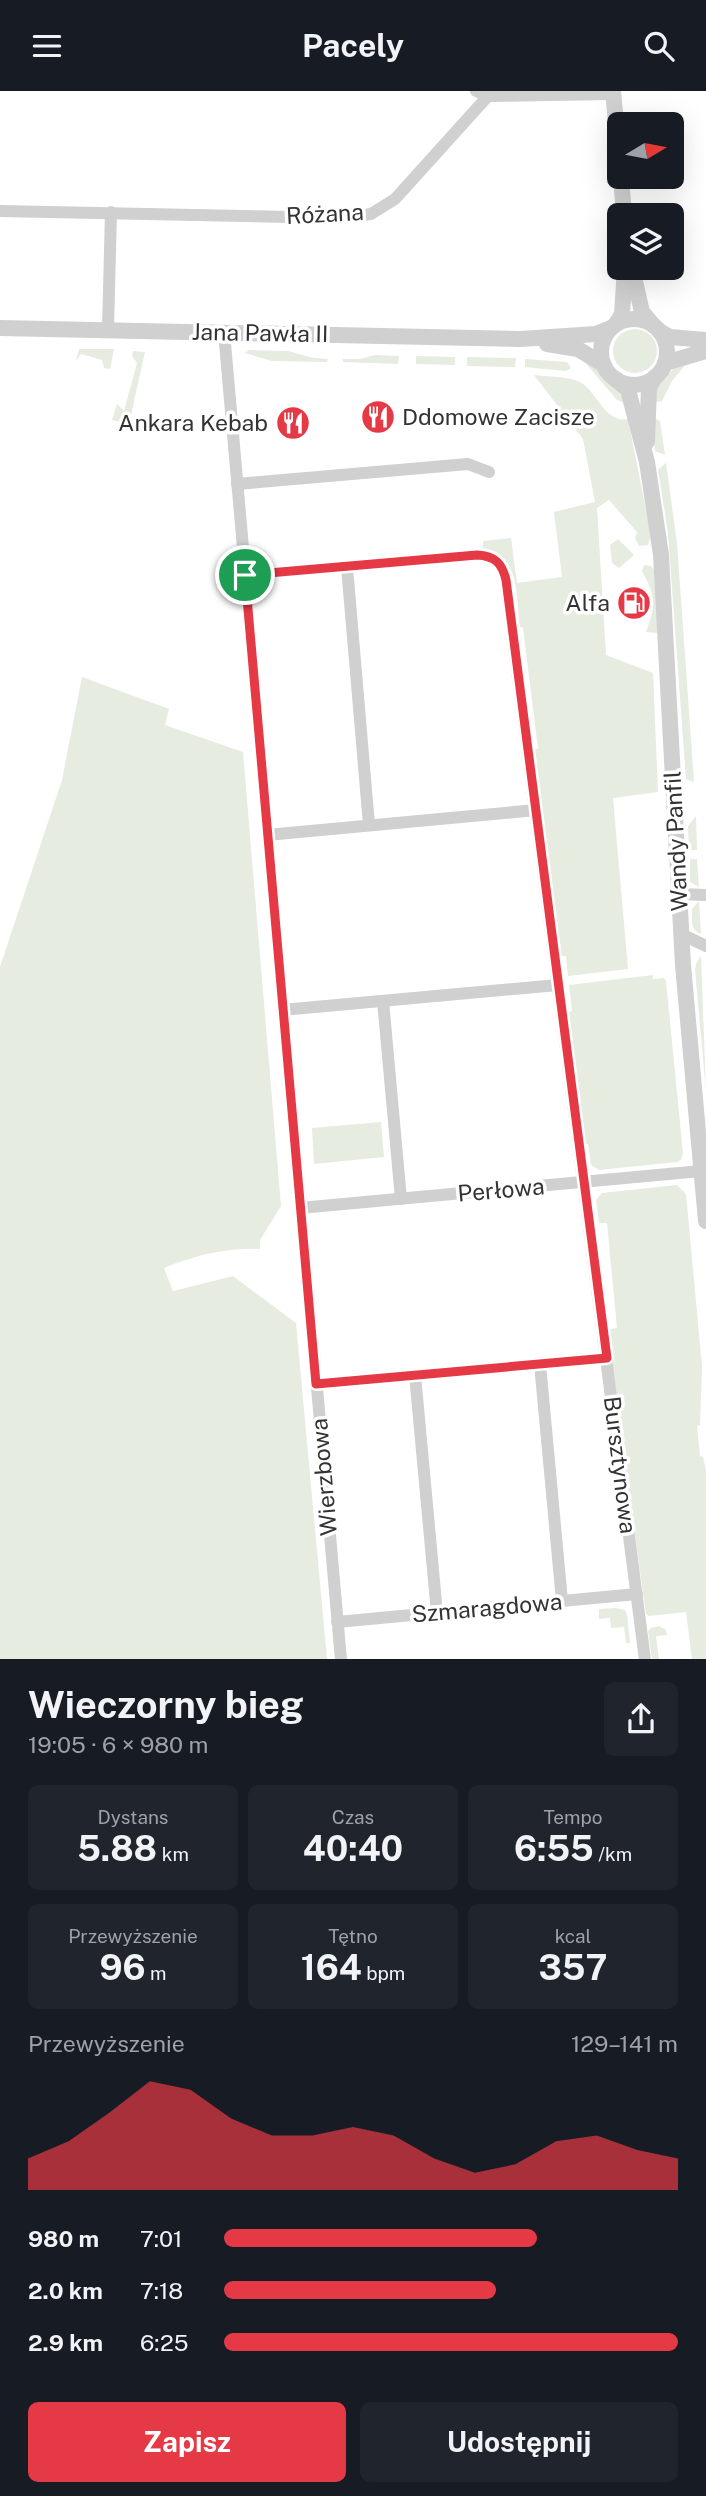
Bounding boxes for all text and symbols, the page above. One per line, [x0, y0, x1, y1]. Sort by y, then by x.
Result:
icon: menu [28, 27, 66, 65]
text: Pacely [302, 27, 404, 64]
icon: search [640, 27, 678, 65]
north arrow [607, 112, 684, 189]
map controls [607, 112, 684, 280]
street label: Różana [285, 198, 365, 229]
button: layers [607, 203, 684, 280]
street label: Jana Pawła II [191, 318, 329, 347]
restaurant icon: Ddomowe Zacisze [359, 398, 397, 436]
place label: Ddomowe Zacisze [402, 403, 595, 430]
restaurant icon: Ankara Kebab [274, 404, 312, 442]
place label: Ankara Kebab [118, 409, 268, 436]
pin [215, 545, 275, 605]
icon: arrive [226, 556, 264, 594]
fuel station icon: Alfa [615, 584, 653, 622]
place label: Alfa [565, 589, 610, 616]
street label: Wandy Panfil [658, 770, 693, 912]
street label: Perłowa [456, 1172, 546, 1207]
street label: Bursztynowa [599, 1395, 642, 1535]
street label: Wierzbowa [305, 1417, 342, 1537]
street label: Szmaragdowa [411, 1587, 563, 1628]
text: Wieczorny bieg [28, 1682, 304, 1727]
button: share [604, 1682, 678, 1756]
text: 19:05 · 6 × 980 m [28, 1731, 208, 1758]
text: Dystans [98, 1806, 168, 1828]
text: Czas [332, 1806, 374, 1828]
text: Tempo [543, 1806, 603, 1828]
text: 5.88 [77, 1828, 157, 1869]
text: 40:40 [303, 1828, 403, 1869]
text: 6:55 [514, 1828, 594, 1869]
text: km [157, 1843, 189, 1865]
text: /km [594, 1843, 632, 1865]
text: Przewyższenie [68, 1925, 198, 1947]
text: Tętno [328, 1925, 378, 1947]
text: kcal [555, 1925, 591, 1947]
text: 96 [99, 1947, 146, 1988]
text: 164 [301, 1947, 362, 1988]
text: 357 [539, 1947, 607, 1988]
text: m [146, 1962, 167, 1984]
text: bpm [362, 1962, 405, 1984]
text: Przewyższenie [28, 2030, 185, 2057]
text: 129–141 m [571, 2030, 678, 2057]
text: 980 m [28, 2225, 99, 2252]
text: 7:01 [140, 2225, 182, 2252]
text: 2.0 km [28, 2277, 103, 2304]
text: 7:18 [140, 2277, 183, 2304]
text: 2.9 km [28, 2329, 103, 2356]
text: 6:25 [140, 2329, 188, 2356]
button: Zapisz [28, 2402, 346, 2482]
button: Udostępnij [360, 2402, 678, 2482]

